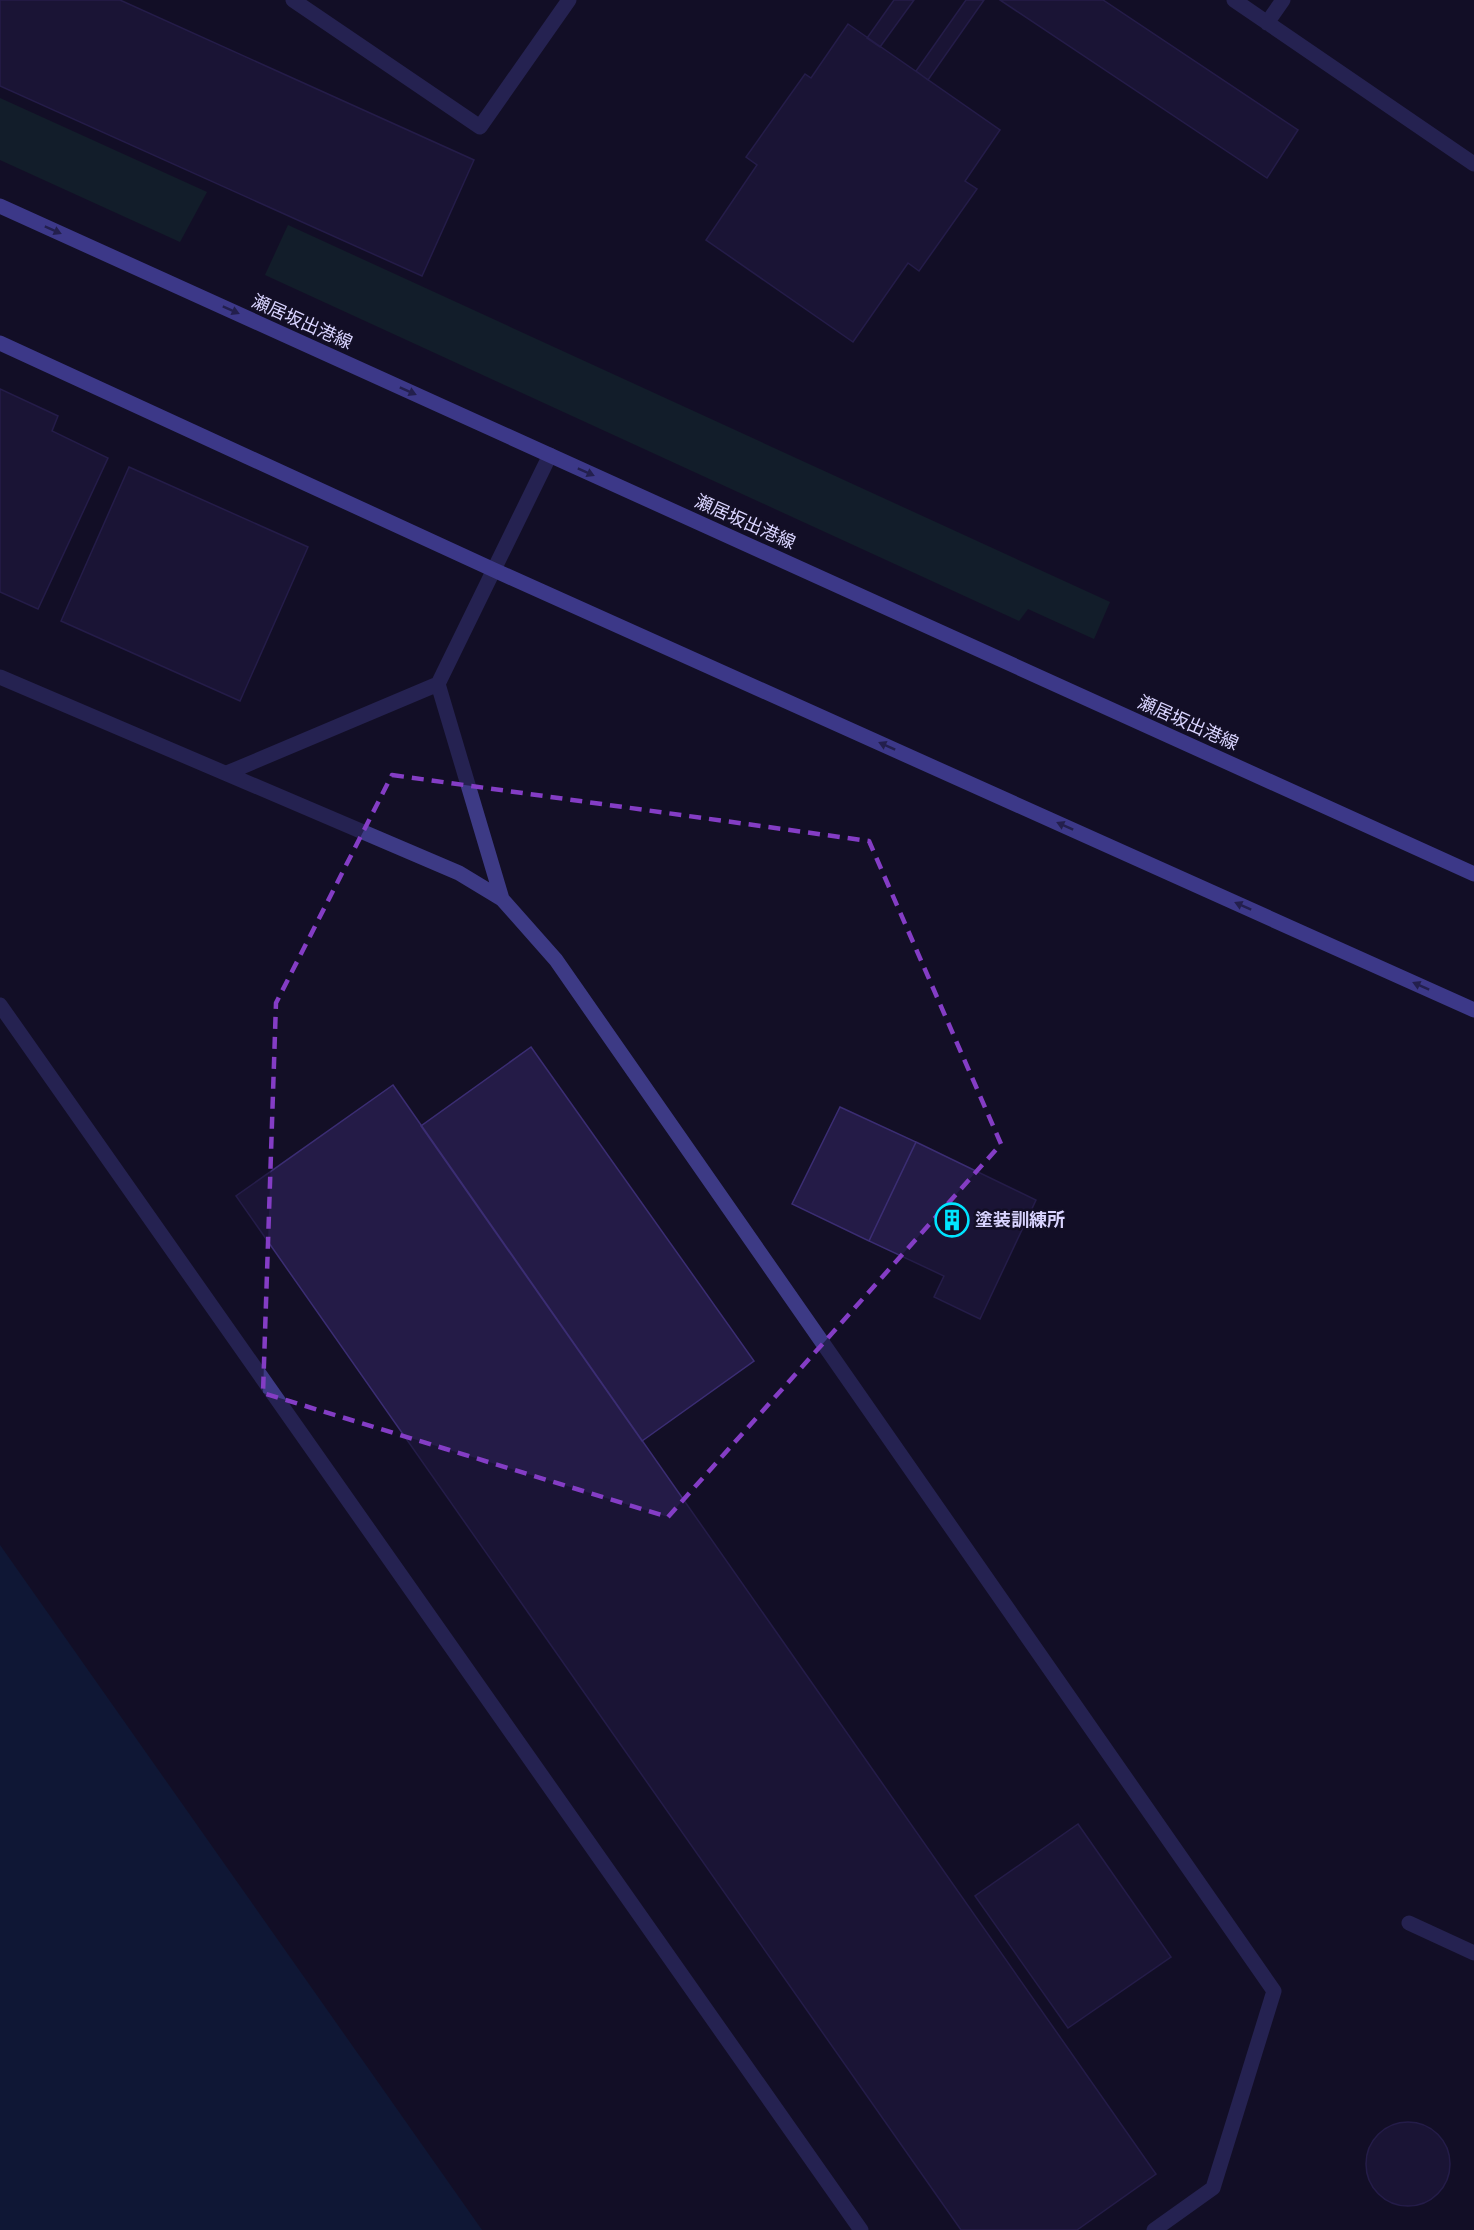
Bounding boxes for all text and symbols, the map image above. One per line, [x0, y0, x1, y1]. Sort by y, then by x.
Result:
one-way arrow [45, 225, 62, 234]
street label: 瀬居坂出港線 [248, 289, 356, 355]
one-way arrow [222, 306, 239, 315]
one-way arrow [400, 386, 418, 396]
one-way arrow [577, 467, 594, 476]
street label: 瀬居坂出港線 [691, 489, 799, 555]
street label: 瀬居坂出港線 [1134, 690, 1242, 756]
one-way arrow [878, 741, 896, 751]
one-way arrow [1055, 821, 1073, 831]
one-way arrow [1233, 901, 1251, 911]
one-way arrow [1411, 981, 1429, 991]
building icon: 塗装訓練所 [934, 1202, 970, 1238]
place label: 塗装訓練所 [975, 1208, 1065, 1232]

